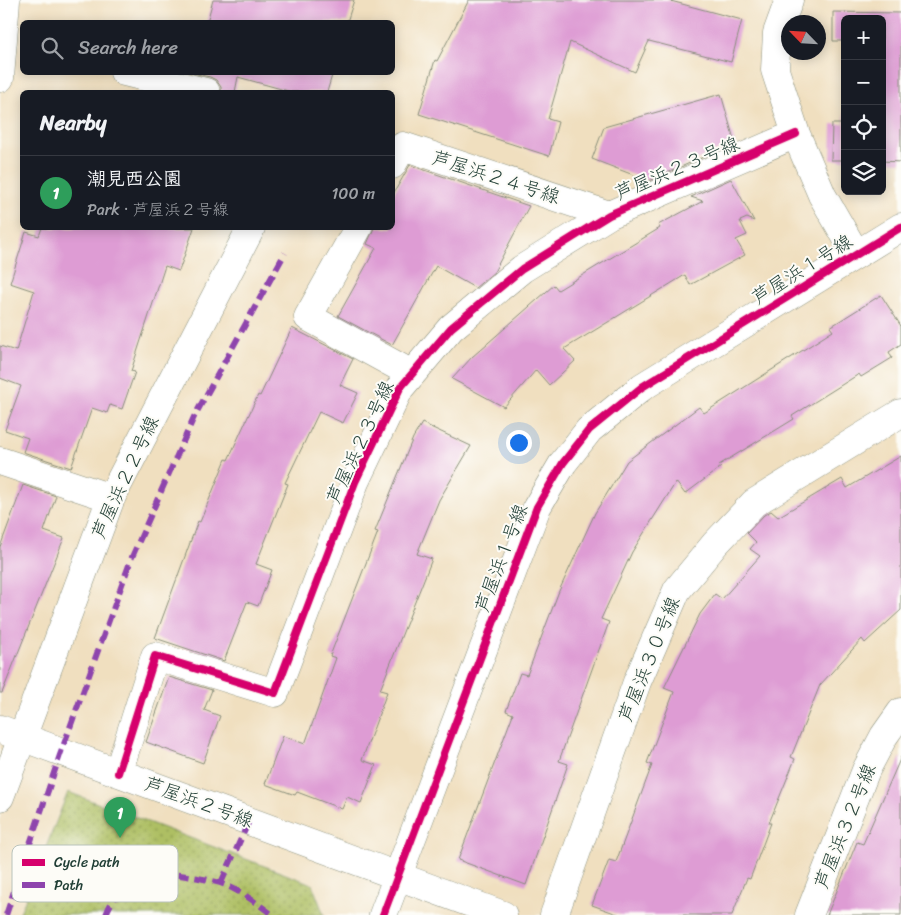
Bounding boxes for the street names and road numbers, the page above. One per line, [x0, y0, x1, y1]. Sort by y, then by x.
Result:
street label: 芦屋浜２３号線 [609, 127, 745, 209]
street label: 芦屋浜２４号線 [428, 141, 564, 213]
street label: 芦屋浜１号線 [745, 225, 859, 313]
street label: 芦屋浜２３号線 [317, 375, 403, 509]
street label: 芦屋浜２２号線 [82, 410, 168, 544]
street label: 芦屋浜１号線 [465, 499, 537, 617]
street label: 芦屋浜３０号線 [609, 591, 689, 727]
street label: 芦屋浜３２号線 [805, 758, 885, 894]
street label: 芦屋浜２号線 [140, 767, 258, 837]

